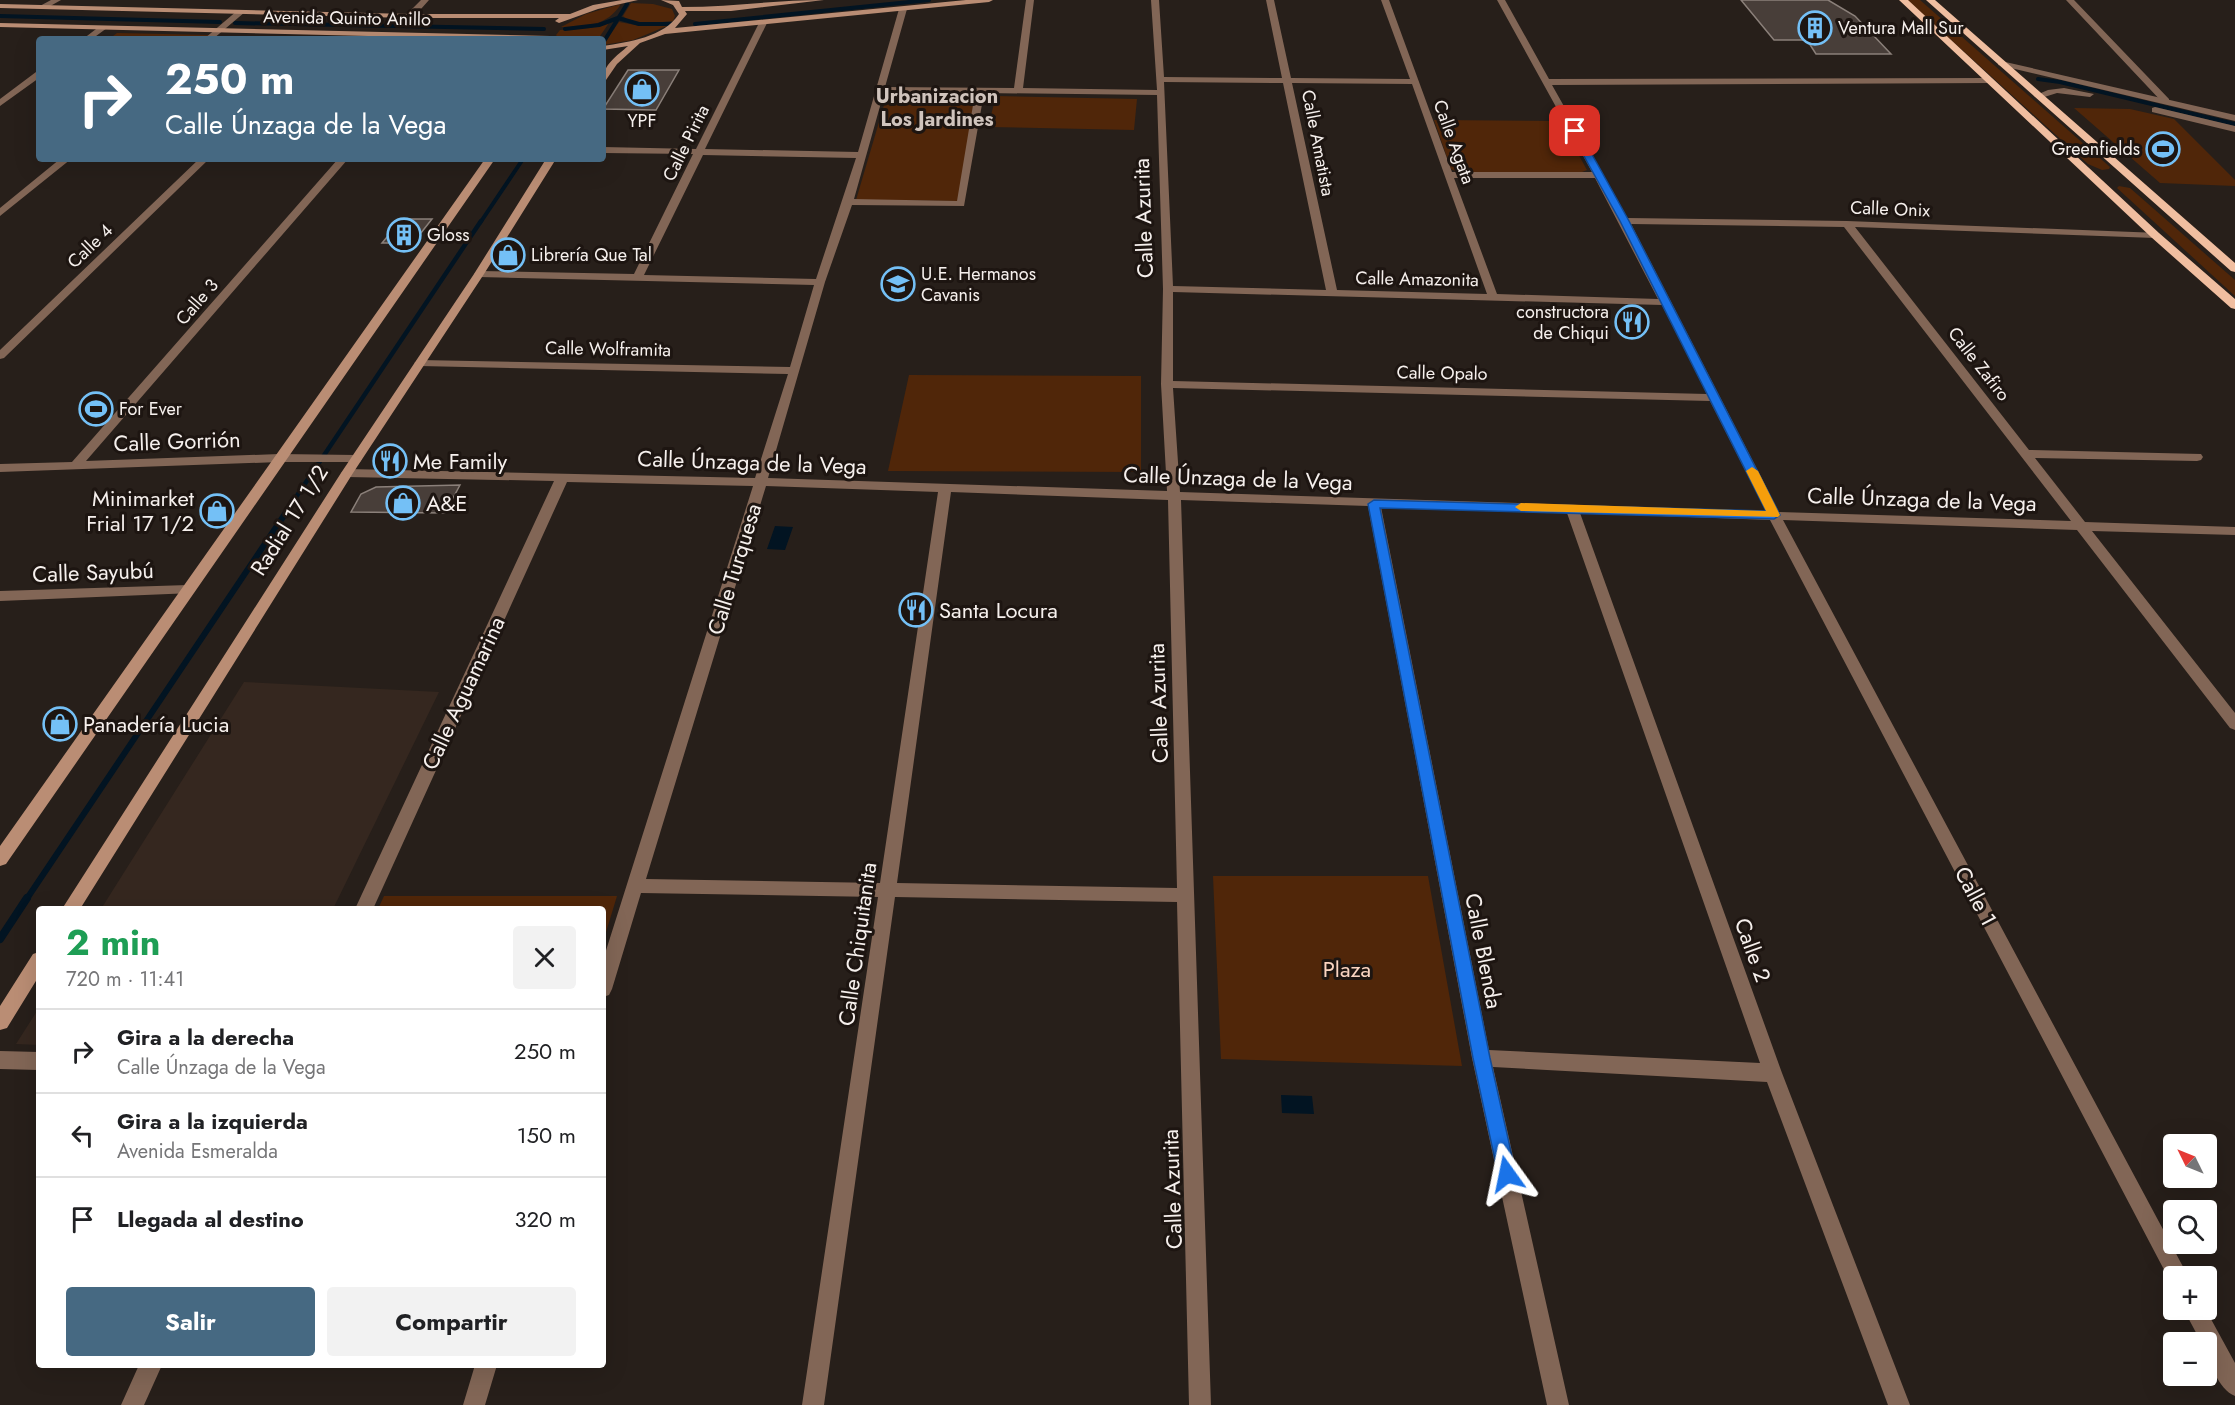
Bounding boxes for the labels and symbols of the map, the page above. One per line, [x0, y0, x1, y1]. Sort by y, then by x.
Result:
street label: Avenida Quinto Anillo [263, 4, 431, 32]
building icon: Ventura Mall Sur [1797, 10, 1833, 46]
place label: Ventura Mall Sur [1838, 15, 1964, 41]
shop icon: YPF [624, 71, 660, 107]
district label: Urbanizacion Los Jardines [876, 82, 998, 134]
street label: Calle Amatista [1295, 88, 1341, 198]
street label: Calle Agata [1427, 96, 1481, 188]
street label: Calle Pirita [656, 100, 716, 186]
pin [1549, 105, 1600, 156]
place label: YPF [628, 108, 656, 134]
sports icon: Greenfields [2145, 131, 2181, 167]
place label: Greenfields [2051, 136, 2140, 162]
street label: Calle Azurita [1125, 158, 1161, 278]
street label: Calle Onix [1850, 195, 1931, 223]
building icon: Gloss [386, 217, 422, 253]
street label: Calle 4 [61, 218, 119, 274]
place label: Gloss [427, 222, 469, 248]
shop icon: Librería Que Tal [490, 237, 526, 273]
place label: Librería Que Tal [531, 242, 652, 268]
place label: U.E. Hermanos Cavanis [921, 261, 1036, 308]
street label: Calle Amazonita [1355, 265, 1479, 293]
school or university icon: U.E. Hermanos Cavanis [880, 266, 916, 302]
street label: Calle 3 [170, 273, 225, 331]
place label: constructora de Chiqui [1516, 299, 1609, 346]
restaurant icon: constructora de Chiqui [1614, 304, 1650, 340]
street label: Calle Zafiro [1942, 321, 2016, 407]
street label: Calle Wolframita [545, 335, 671, 363]
street label: Calle Opalo [1396, 359, 1488, 387]
sports icon: For Ever [78, 391, 114, 427]
place label: For Ever [119, 396, 183, 422]
street label: Calle Gorrión [113, 423, 241, 459]
street label: Calle Únzaga de la Vega [637, 442, 867, 482]
restaurant icon: Me Family [372, 443, 408, 479]
place label: Me Family [413, 445, 508, 477]
street label: Radial 17 1/2 [242, 458, 336, 582]
street label: Calle Únzaga de la Vega [1123, 458, 1353, 498]
street label: Calle Únzaga de la Vega [1807, 479, 2037, 519]
place label: Minimarket Frial 17 1/2 [86, 482, 195, 539]
shop icon: A&E [385, 485, 421, 521]
place label: A&E [426, 487, 467, 519]
shop icon: Minimarket Frial 17 1/2 [199, 493, 235, 529]
street label: Calle Turquesa [699, 499, 769, 639]
street label: Calle Sayubú [32, 554, 154, 590]
restaurant icon: Santa Locura [898, 592, 934, 628]
place label: Santa Locura [939, 594, 1058, 626]
street label: Calle Aguamarina [413, 611, 513, 775]
street label: Calle Azurita [1140, 643, 1176, 763]
shop icon: Panadería Lucia [42, 706, 78, 742]
place label: Panadería Lucia [83, 708, 229, 740]
street label: Calle Chiquitanita [830, 860, 884, 1028]
street label: Calle 1 [1947, 860, 2005, 932]
street label: Calle Blenda [1457, 890, 1511, 1012]
street label: Calle 2 [1727, 913, 1779, 987]
park label: Plaza [1323, 953, 1371, 985]
street label: Calle Azurita [1154, 1129, 1190, 1249]
north arrow [2163, 1134, 2217, 1188]
position arrow [1475, 1142, 1539, 1206]

